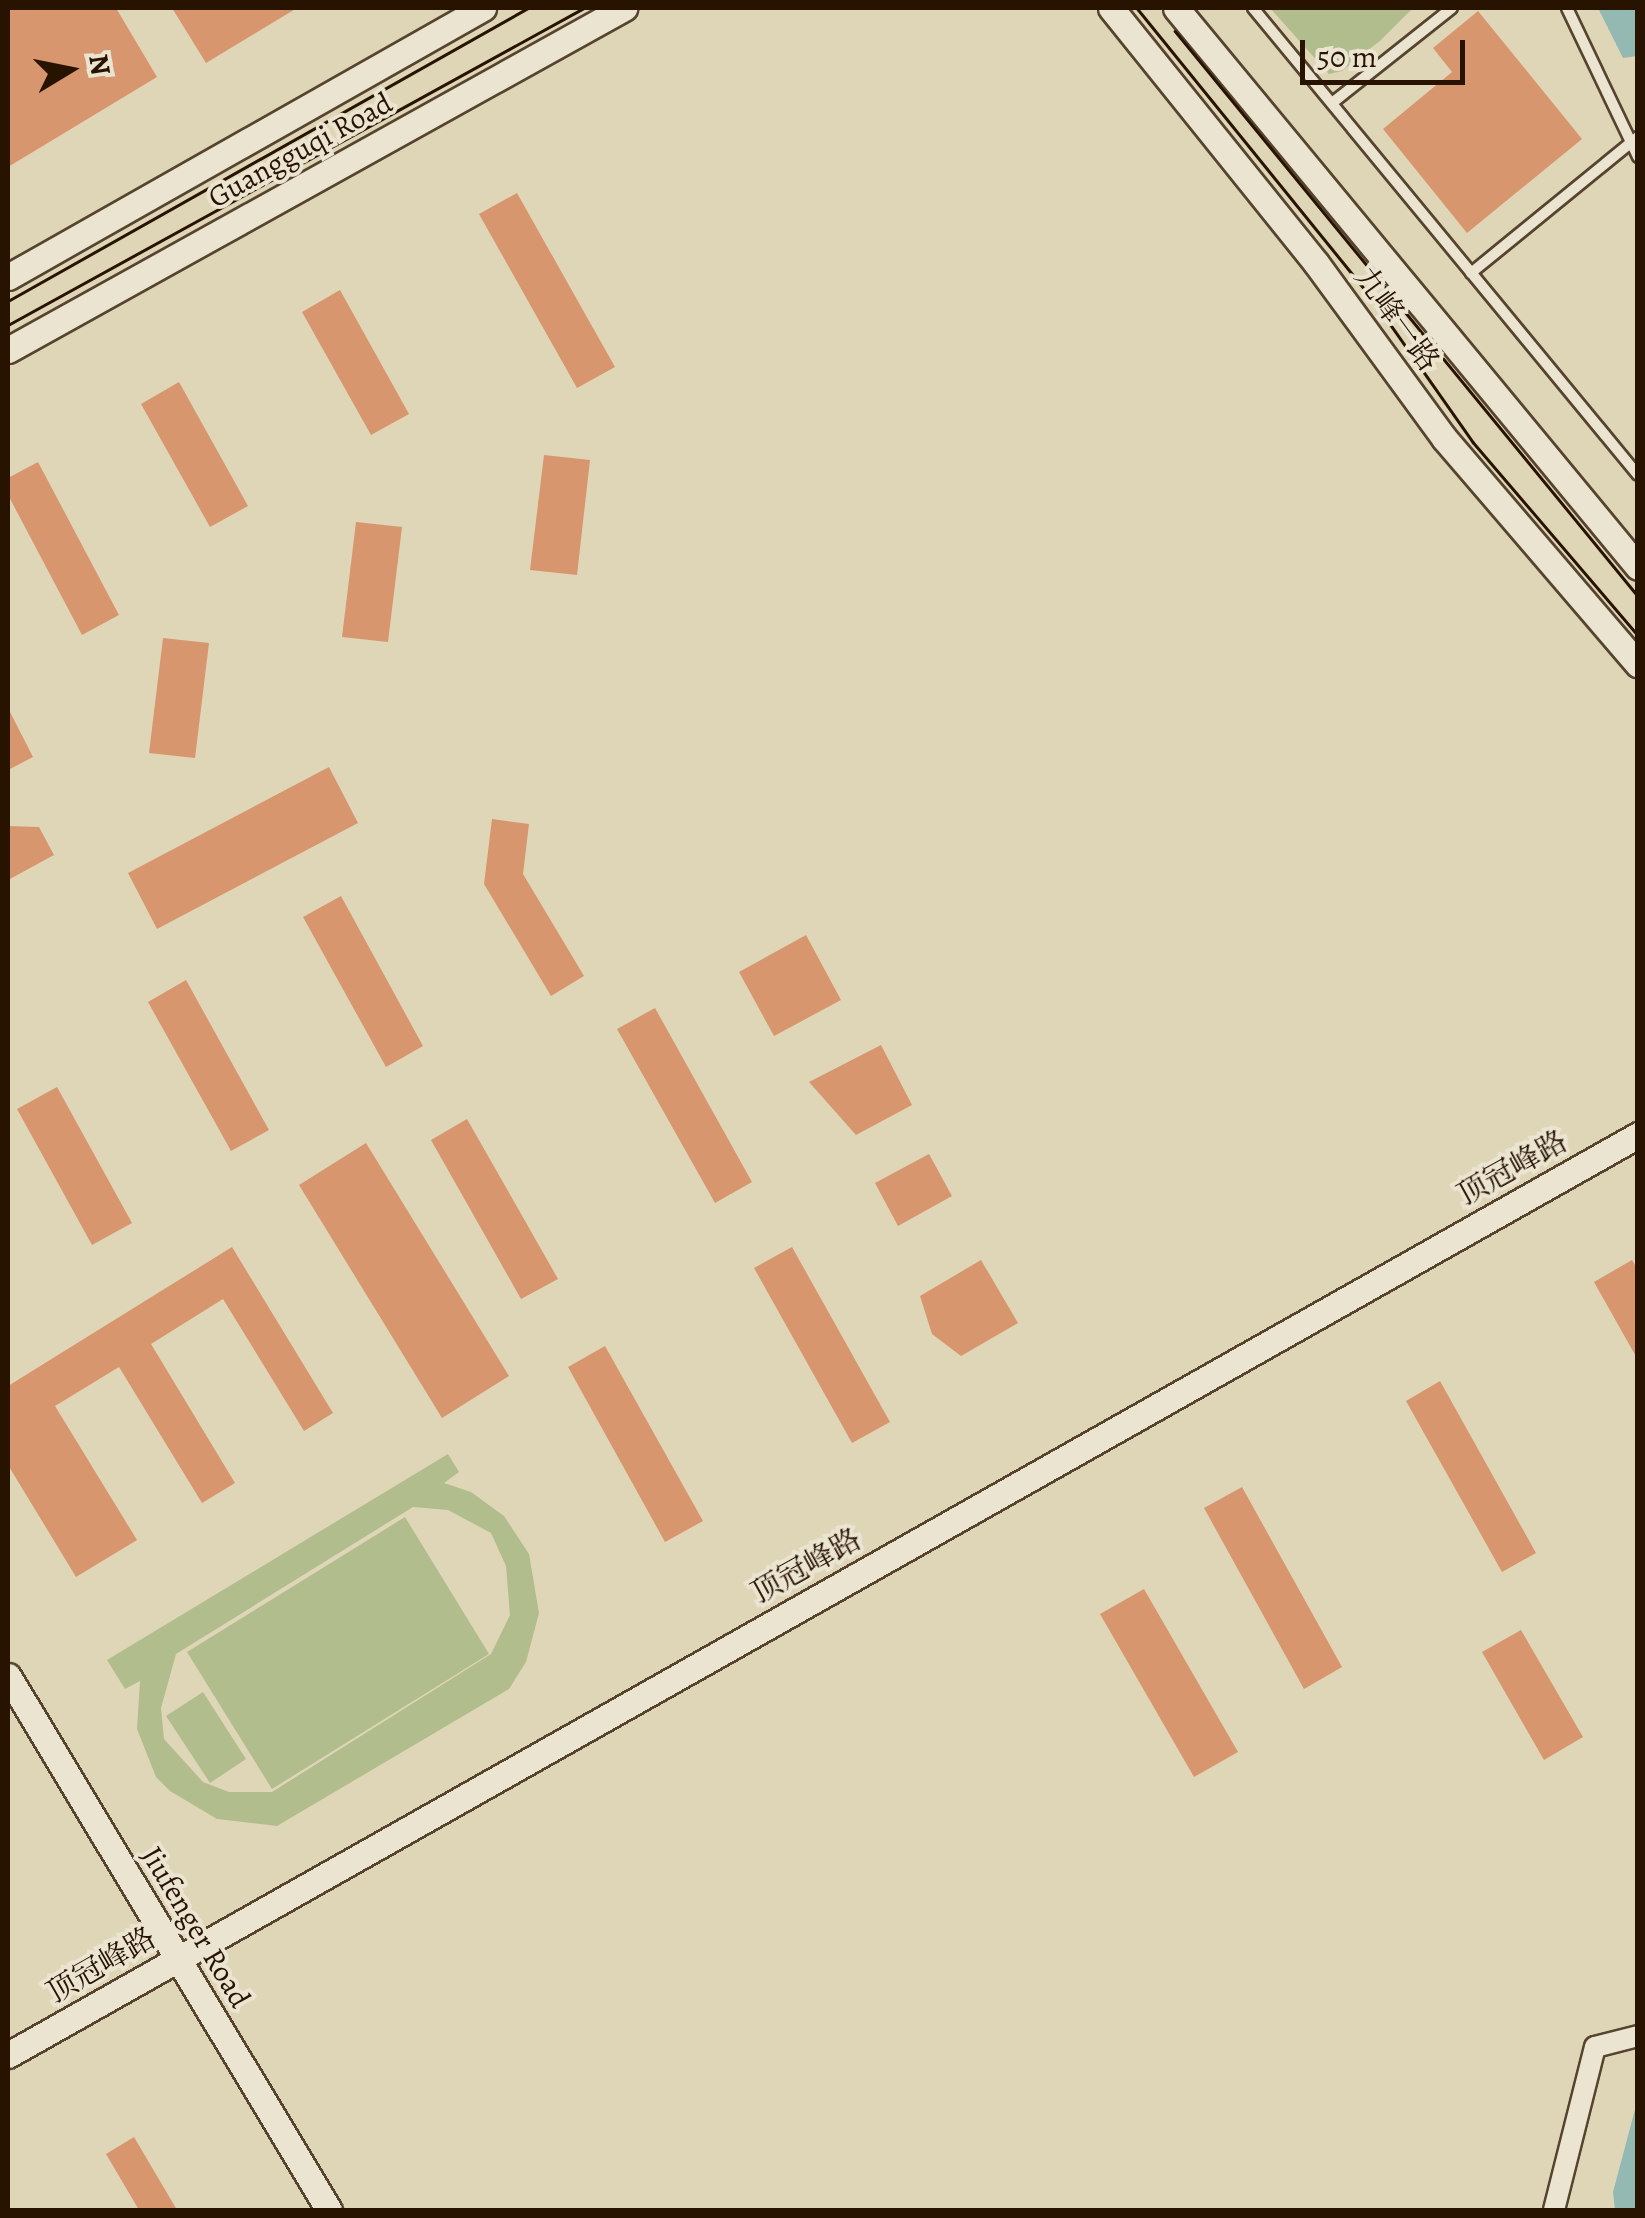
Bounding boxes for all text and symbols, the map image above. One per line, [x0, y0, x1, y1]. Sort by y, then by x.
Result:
north arrow [20, 20, 120, 120]
scale bar [1305, 20, 1470, 82]
text: 50 m [1317, 37, 1377, 77]
text: N [79, 51, 120, 78]
street label: Guangguqi Road [202, 85, 398, 215]
street label: 九峰一路 [1347, 260, 1447, 378]
street label: 顶冠峰路 [1451, 1123, 1573, 1213]
street label: 顶冠峰路 [745, 1521, 867, 1611]
street label: Jiufenger Road [134, 1840, 258, 2014]
street label: 顶冠峰路 [40, 1919, 162, 2011]

